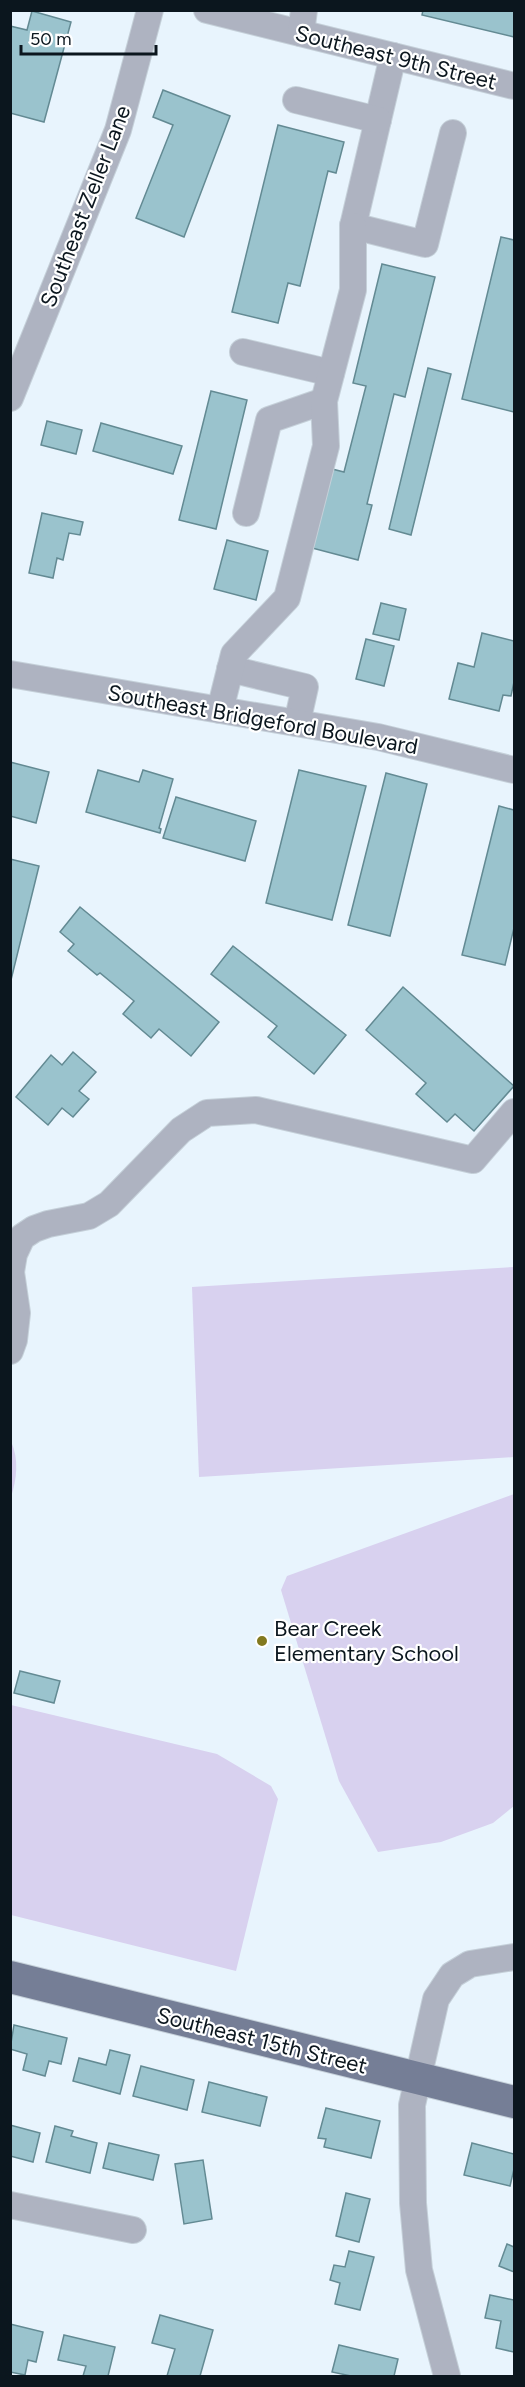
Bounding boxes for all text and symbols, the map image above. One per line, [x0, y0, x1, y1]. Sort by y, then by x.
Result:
scale bar [21, 18, 156, 56]
street label: Southeast 9th Street [292, 19, 499, 96]
text: 50 m [30, 28, 72, 50]
street label: Southeast Zeller Lane [35, 101, 136, 311]
street label: Southeast Bridgeford Boulevard [106, 679, 420, 760]
place label: Bear Creek Elementary School [274, 1615, 459, 1667]
marker: Bear Creek Elementary School [255, 1634, 269, 1648]
street label: Southeast 15th Street [154, 2001, 370, 2080]

